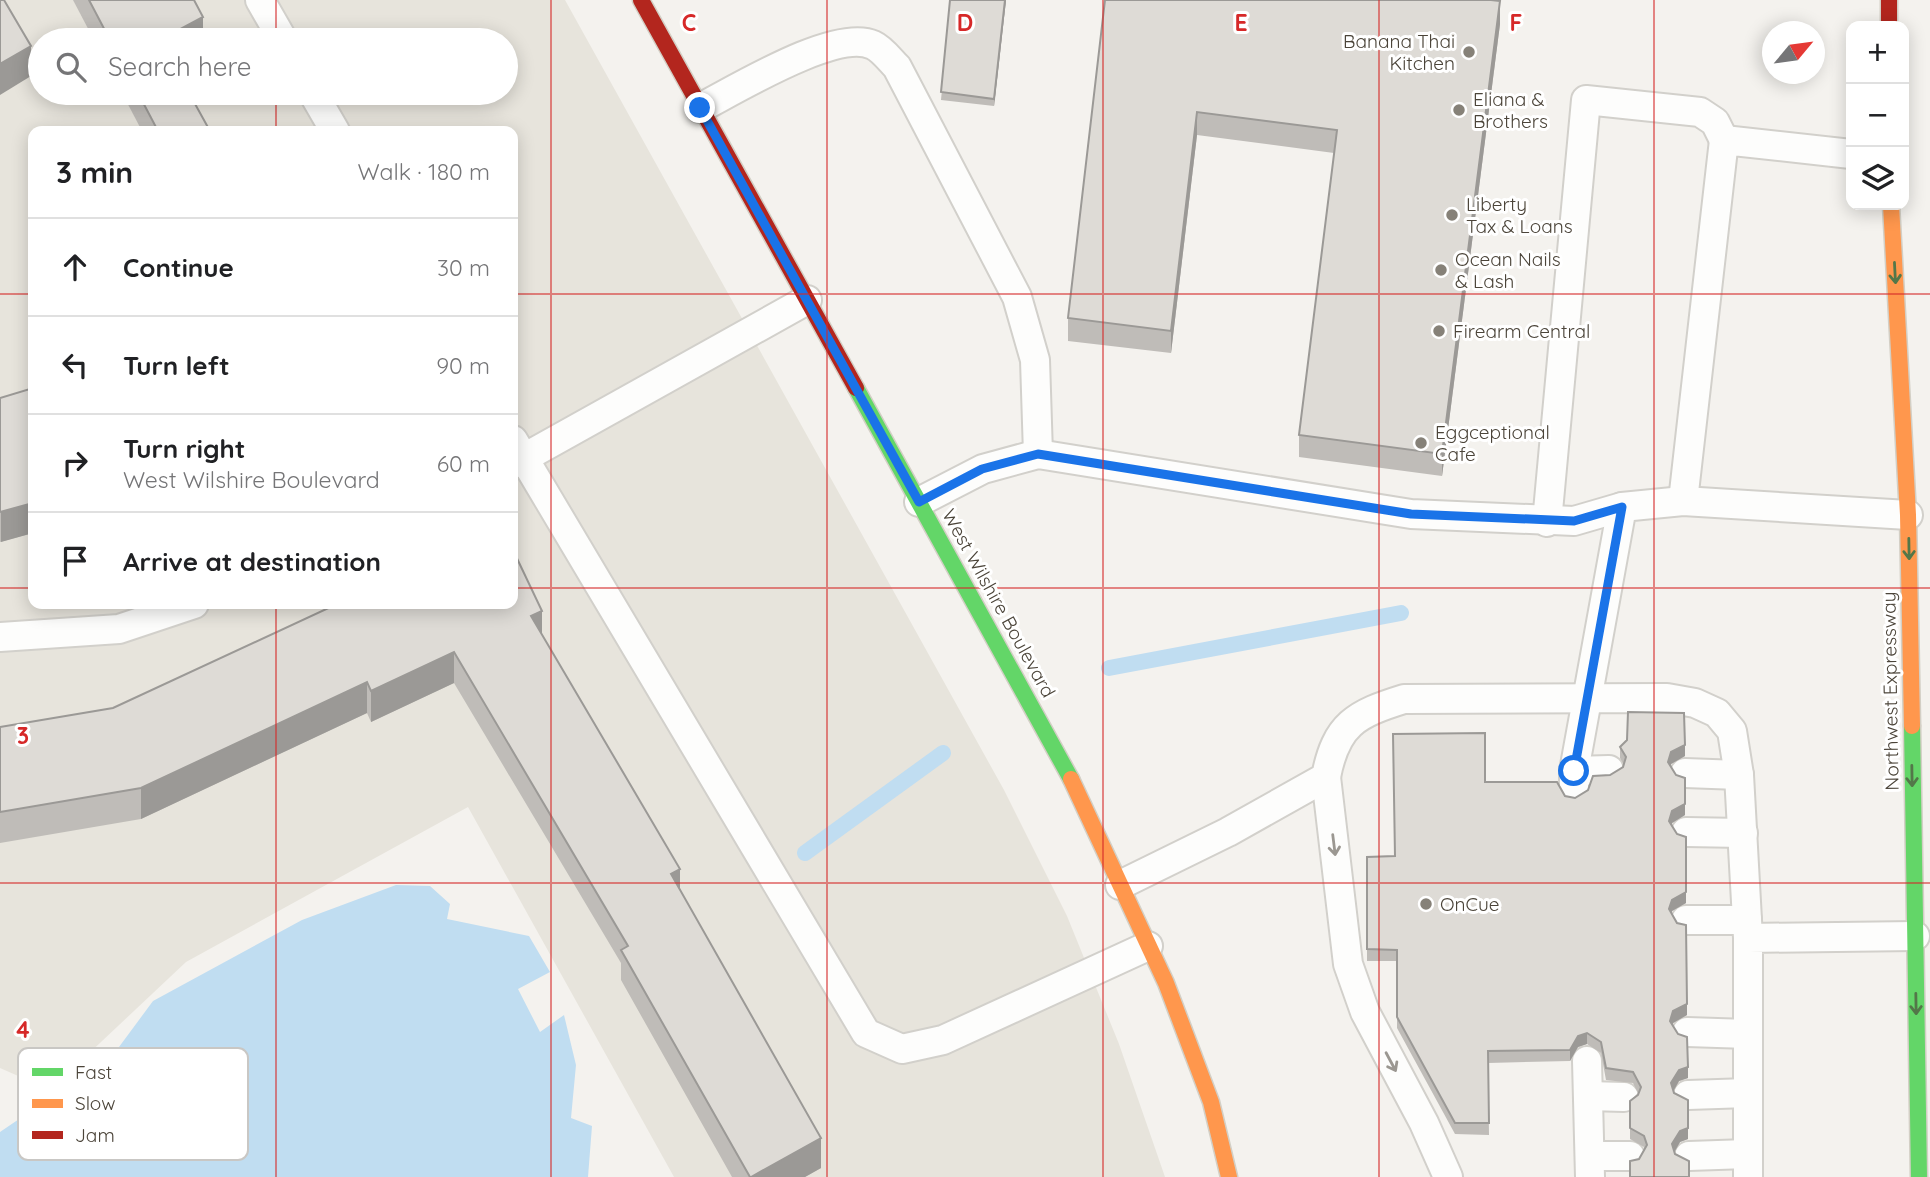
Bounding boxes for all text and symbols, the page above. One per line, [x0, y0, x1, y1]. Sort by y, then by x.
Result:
text: C [682, 8, 696, 37]
text: D [957, 8, 973, 37]
text: E [1234, 8, 1248, 37]
text: F [1510, 8, 1522, 37]
north arrow [1762, 21, 1825, 84]
map controls [1846, 21, 1909, 210]
button: + [1846, 21, 1909, 84]
search box [28, 28, 518, 105]
place label: Banana Thai Kitchen [1343, 29, 1455, 75]
marker: Banana Thai Kitchen [1461, 44, 1477, 60]
icon: search [52, 48, 90, 86]
text: Search here [108, 50, 252, 83]
button: − [1846, 84, 1909, 147]
place label: Eliana & Brothers [1473, 87, 1548, 133]
route end [684, 92, 715, 123]
marker: Eliana & Brothers [1451, 102, 1467, 118]
button: layers [1846, 147, 1909, 210]
text: 3 min [56, 153, 133, 191]
text: Walk · 180 m [358, 157, 490, 186]
place label: Liberty Tax & Loans [1466, 192, 1573, 238]
marker: Liberty Tax & Loans [1444, 207, 1460, 223]
place label: Ocean Nails & Lash [1455, 247, 1561, 293]
icon: ahead [56, 248, 94, 286]
text: Continue [123, 251, 234, 284]
text: 30 m [437, 253, 490, 282]
one-way arrow [1889, 261, 1902, 284]
marker: Ocean Nails & Lash [1433, 262, 1449, 278]
place label: Firearm Central [1453, 319, 1590, 343]
marker: Firearm Central [1431, 323, 1447, 339]
icon: left [56, 346, 94, 384]
text: Turn left [123, 349, 230, 382]
text: 90 m [436, 351, 490, 380]
place label: Eggceptional Cafe [1435, 420, 1550, 466]
text: Turn right [123, 432, 245, 465]
marker: Eggceptional Cafe [1413, 435, 1429, 451]
icon: right [56, 444, 94, 482]
text: 60 m [437, 449, 490, 478]
text: West Wilshire Boulevard [123, 465, 380, 494]
street label: West Wilshire Boulevard [937, 504, 1061, 702]
one-way arrow [1902, 537, 1916, 560]
icon: arrive [56, 542, 94, 580]
text: Arrive at destination [123, 545, 381, 578]
street label: Northwest Expressway [1876, 591, 1904, 791]
text: 3 [17, 721, 29, 750]
route start [1558, 755, 1589, 786]
one-way arrow [1906, 765, 1919, 788]
one-way arrow [1327, 833, 1340, 856]
place label: OnCue [1440, 892, 1500, 916]
marker: OnCue [1418, 896, 1434, 912]
one-way arrow [1909, 992, 1923, 1015]
text: 4 [16, 1015, 30, 1044]
legend [18, 1048, 248, 1160]
one-way arrow [1385, 1051, 1399, 1072]
text: Fast [75, 1060, 112, 1084]
text: Slow [75, 1091, 116, 1115]
text: Jam [75, 1123, 115, 1147]

